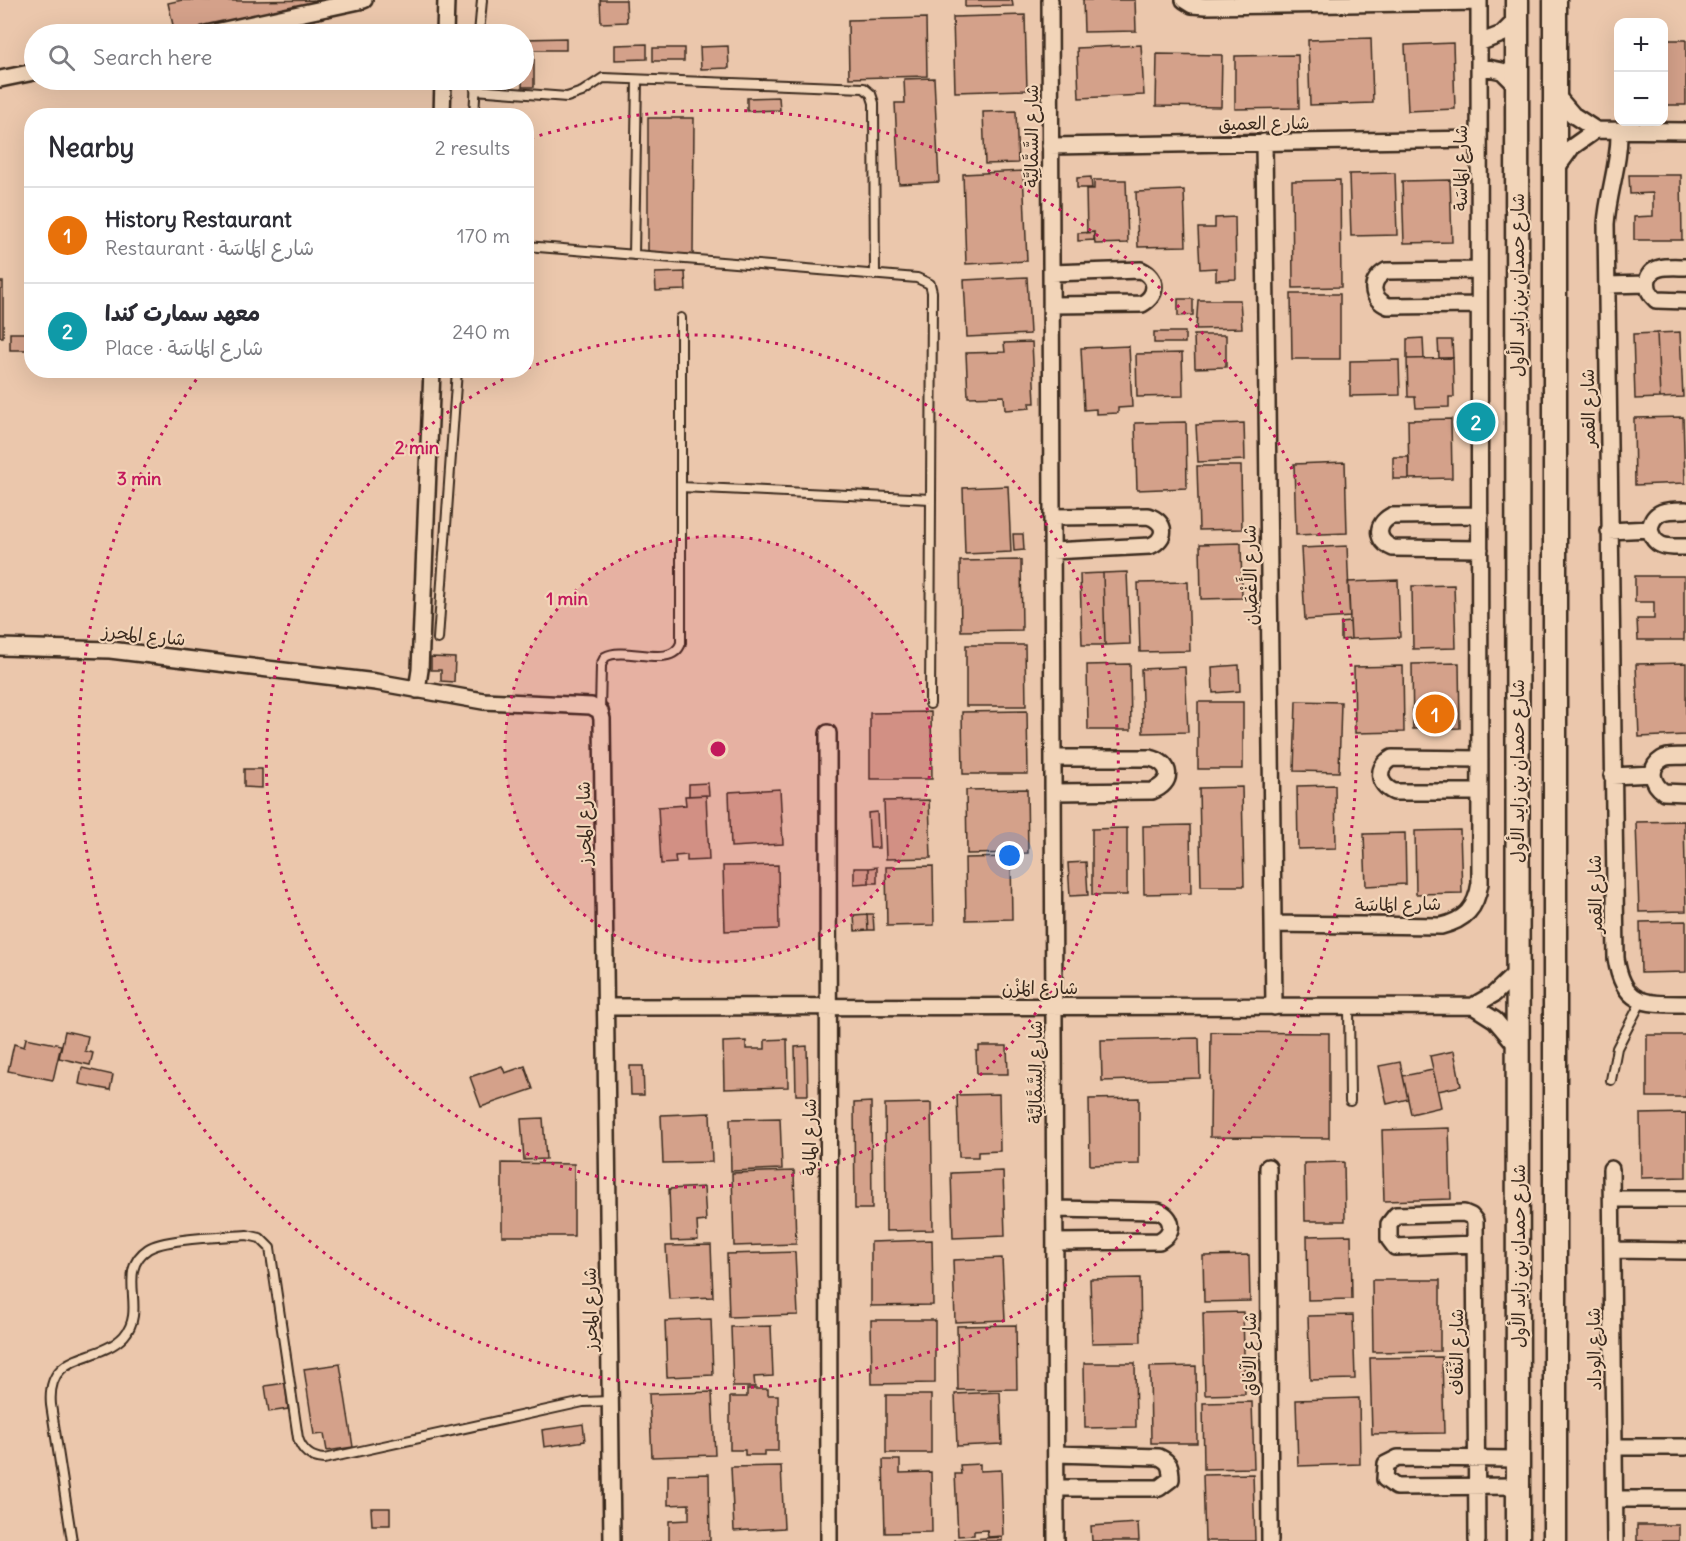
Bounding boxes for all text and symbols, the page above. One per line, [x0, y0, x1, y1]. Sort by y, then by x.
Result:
map controls [1614, 18, 1668, 126]
button: + [1614, 18, 1668, 72]
search box [24, 24, 534, 90]
icon: search [45, 41, 78, 74]
text: Search here [93, 43, 212, 71]
button: − [1614, 72, 1668, 126]
street label: شارع السَّمَّالِيَّة [1020, 84, 1044, 188]
street label: شارع العميق [1218, 111, 1310, 136]
street label: شارع المَاسَة [1449, 125, 1473, 211]
text: Nearby [48, 131, 134, 164]
text: 2 results [435, 135, 510, 160]
street label: شارع حمدان بن زايد الأول [1506, 193, 1530, 377]
text: History Restaurant [105, 205, 292, 233]
text: 1 [64, 223, 71, 248]
text: 170 m [457, 223, 510, 248]
text: Restaurant · شارع المَاسَة [105, 235, 314, 260]
text: معهد سمارت كندا [105, 299, 260, 327]
text: 2 [62, 319, 73, 344]
text: 240 m [452, 319, 510, 344]
text: Place · شارع المَاسَة [105, 335, 263, 360]
street label: شارع القمر [1576, 368, 1601, 450]
pin: 2 [1456, 400, 1496, 444]
text: 2 min [395, 436, 440, 459]
text: 3 min [117, 467, 162, 490]
street label: شارع الأَغْصَان [1234, 525, 1263, 626]
text: 1 min [546, 587, 588, 610]
street label: شارع المحرز [99, 619, 187, 652]
street label: شارع حمدان بن زايد الأول [1506, 679, 1530, 863]
pin: 1 [1416, 692, 1454, 736]
centre of rings [708, 739, 728, 759]
street label: شارع المحرز [572, 781, 597, 867]
your location [995, 841, 1024, 870]
street label: شارع القمر [1583, 854, 1608, 936]
street label: شارع المَاسَة [1355, 892, 1441, 917]
street label: شارع المُزْن [1002, 976, 1078, 1000]
street label: شارع السَّمَّالِيَّة [1024, 1020, 1048, 1124]
street label: شارع الماية [798, 1098, 822, 1176]
street label: شارع حمدان بن زايد الأول [1507, 1164, 1531, 1348]
street label: شارع المحرز [578, 1267, 603, 1353]
street label: شارع الوداد [1582, 1307, 1607, 1391]
street label: شارع النِّفَاف [1445, 1309, 1469, 1395]
street label: شارع الآفاق [1238, 1312, 1262, 1396]

